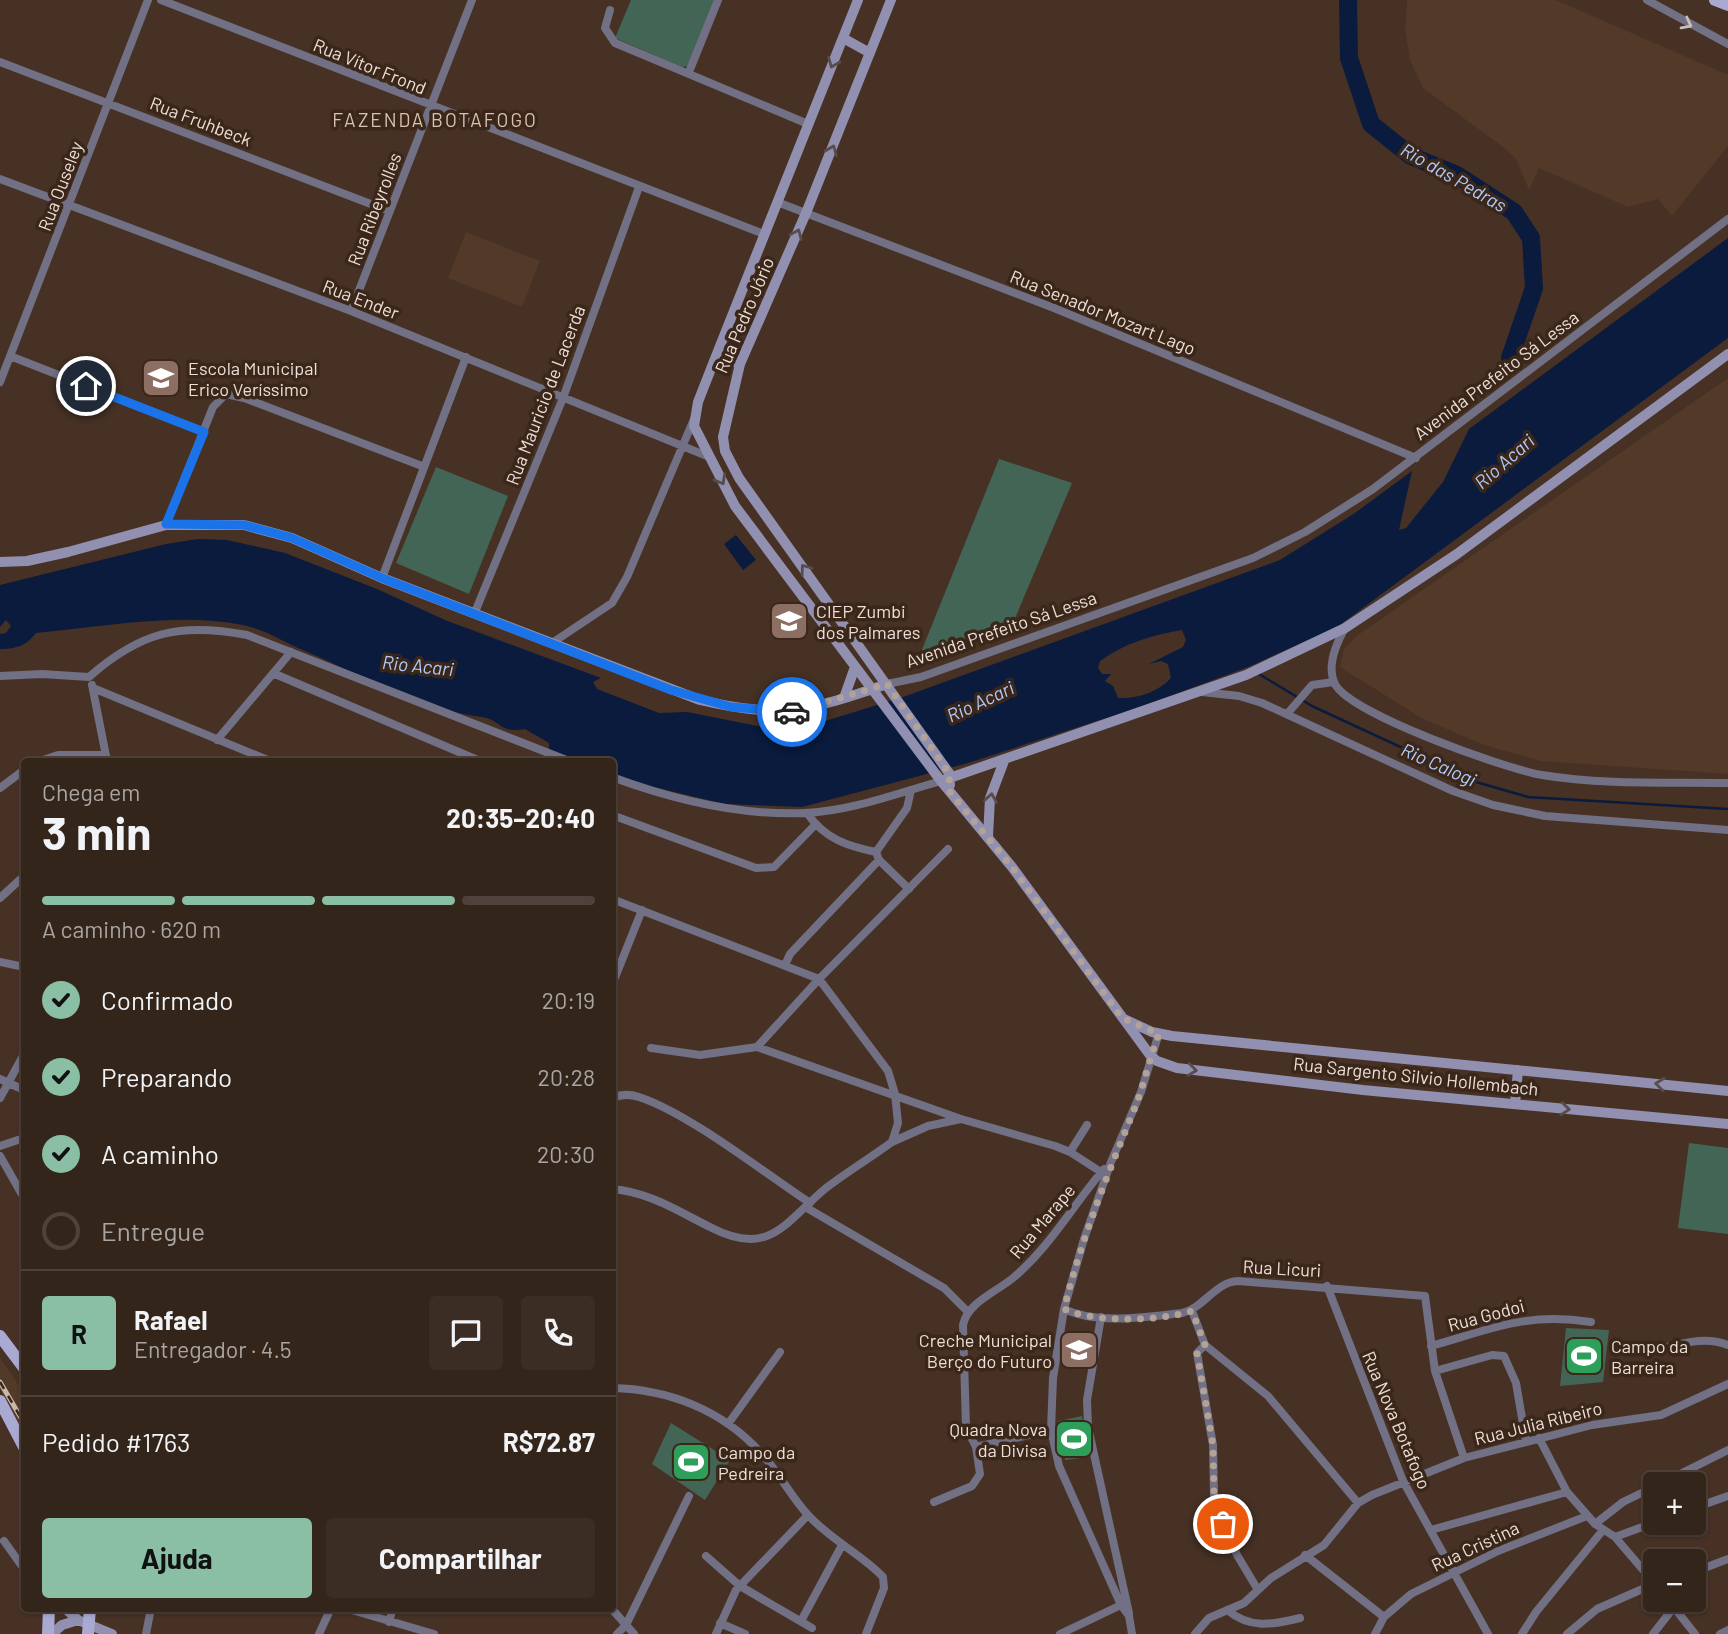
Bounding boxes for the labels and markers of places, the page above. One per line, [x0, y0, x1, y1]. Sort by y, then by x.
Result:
pin [56, 356, 116, 416]
school or university icon: Escola Municipal Erico Veríssimo [140, 357, 182, 399]
place label: Escola Municipal Erico Veríssimo [188, 357, 318, 400]
school or university icon: CIEP Zumbi dos Palmares [768, 600, 810, 642]
place label: CIEP Zumbi dos Palmares [816, 600, 920, 643]
place label: Creche Municipal Berço do Futuro [919, 1329, 1052, 1372]
school or university icon: Creche Municipal Berço do Futuro [1058, 1329, 1100, 1371]
sports icon: Campo da Barreira [1563, 1335, 1605, 1377]
place label: Campo da Barreira [1611, 1335, 1688, 1378]
place label: Quadra Nova da Divisa [949, 1418, 1047, 1461]
sports icon: Quadra Nova da Divisa [1053, 1418, 1095, 1460]
sports icon: Campo da Pedreira [670, 1441, 712, 1483]
place label: Campo da Pedreira [718, 1441, 795, 1484]
pin [1193, 1494, 1253, 1554]

